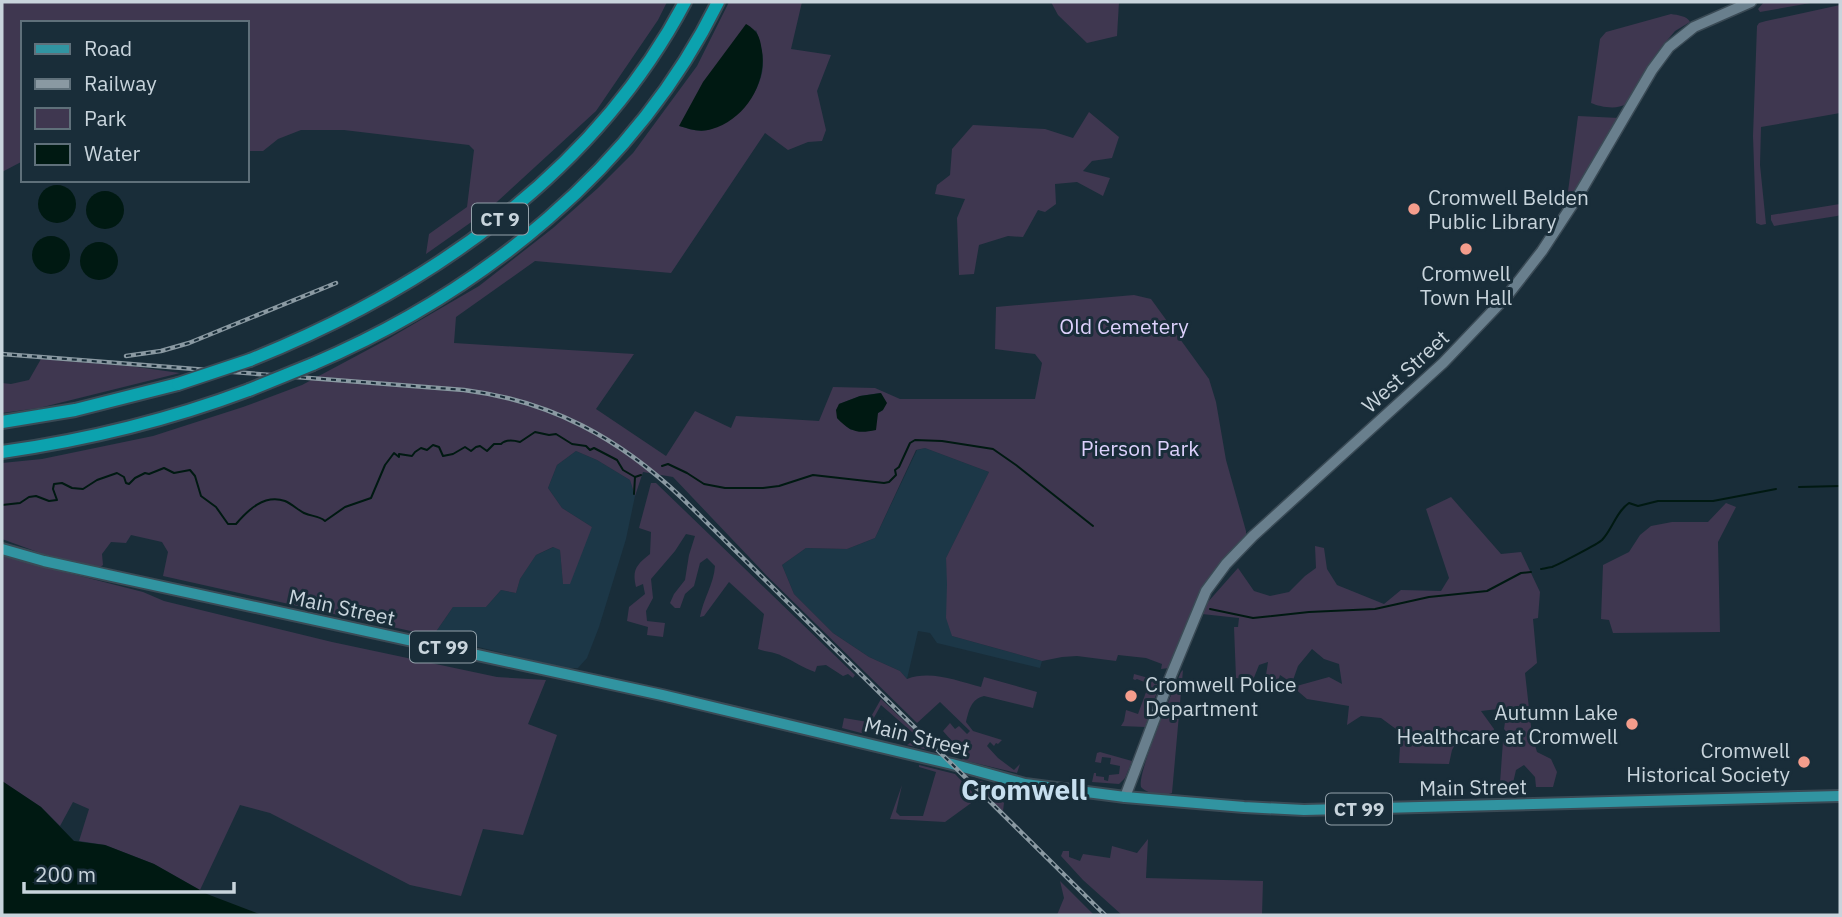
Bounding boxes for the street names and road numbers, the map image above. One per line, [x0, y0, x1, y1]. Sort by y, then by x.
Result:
road number: CT 9 [472, 204, 528, 234]
street label: West Street [1355, 323, 1455, 419]
street label: Main Street [286, 582, 398, 632]
road number: CT 99 [410, 632, 476, 662]
street label: Main Street [861, 709, 973, 763]
street label: Main Street [1419, 772, 1527, 802]
road number: CT 99 [1326, 794, 1392, 824]

